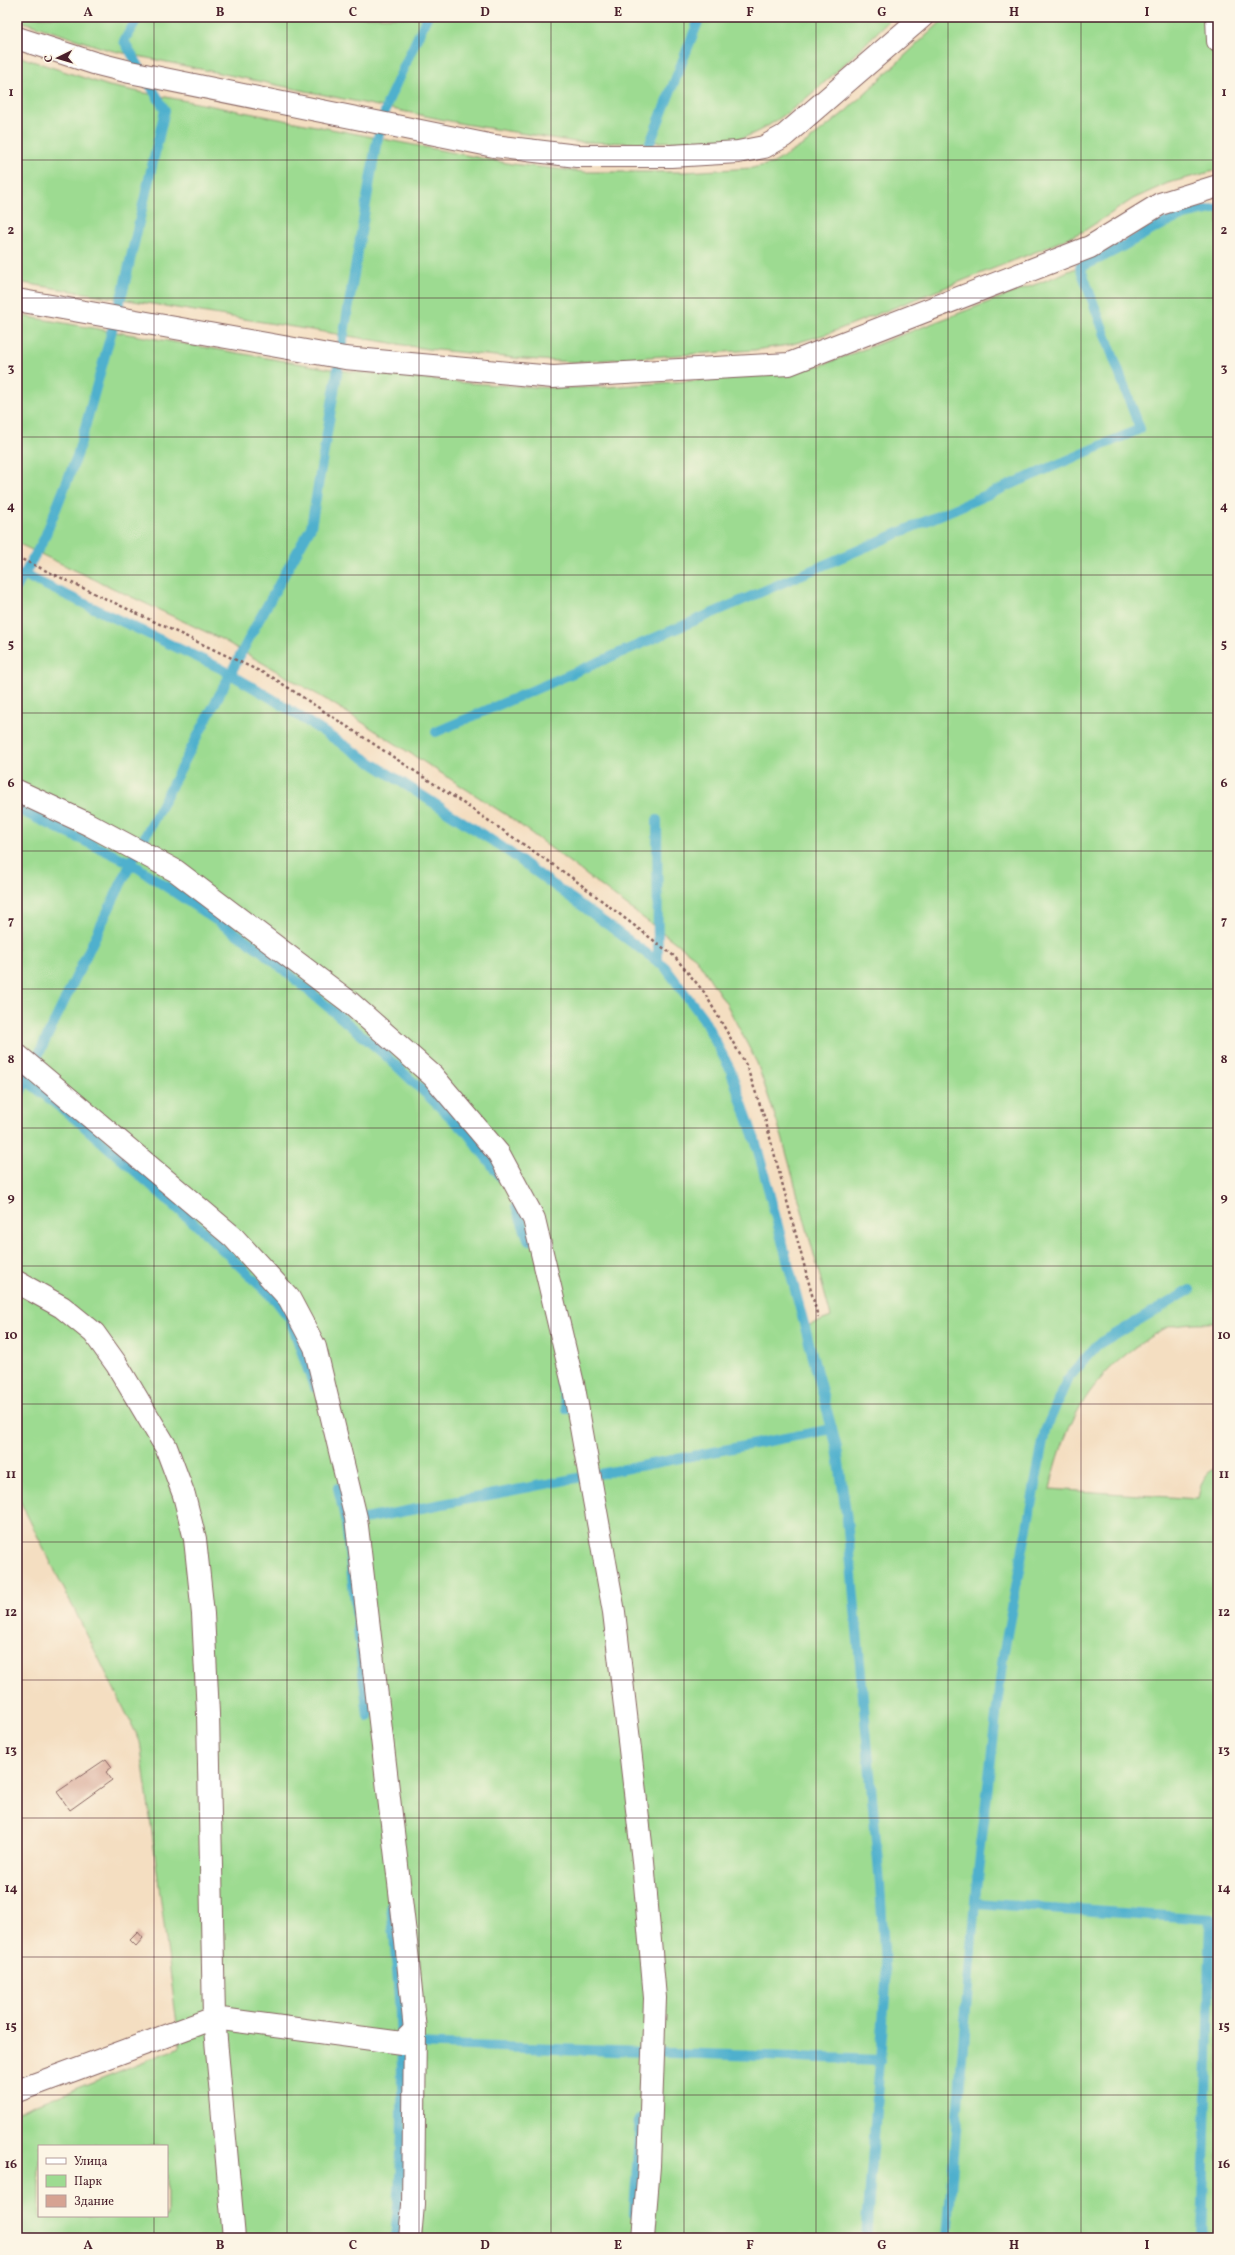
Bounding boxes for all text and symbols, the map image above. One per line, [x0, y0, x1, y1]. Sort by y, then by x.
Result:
text: A [83, 4, 93, 22]
text: B [216, 4, 225, 22]
text: C [349, 4, 357, 22]
text: D [480, 4, 490, 22]
text: E [614, 4, 622, 22]
text: F [746, 4, 754, 22]
text: G [877, 4, 887, 22]
text: H [1009, 4, 1019, 22]
text: I [1145, 4, 1150, 22]
north arrow [38, 38, 78, 78]
text: С [42, 55, 57, 63]
text: 1 [8, 84, 14, 102]
text: 1 [1221, 84, 1227, 102]
text: 2 [8, 222, 15, 240]
text: 2 [1221, 222, 1228, 240]
text: 3 [8, 360, 15, 378]
text: 3 [1221, 360, 1228, 378]
text: 4 [7, 498, 15, 516]
text: 4 [1220, 498, 1228, 516]
text: 5 [8, 636, 14, 654]
text: 5 [1221, 636, 1227, 654]
text: 6 [7, 775, 15, 793]
text: 6 [1220, 775, 1228, 793]
text: 7 [8, 913, 14, 931]
text: 7 [1221, 913, 1227, 931]
text: 8 [7, 1051, 15, 1069]
text: 8 [1220, 1051, 1228, 1069]
text: 9 [7, 1189, 15, 1207]
text: 9 [1220, 1189, 1228, 1207]
text: 10 [4, 1327, 18, 1345]
text: 10 [1217, 1327, 1231, 1345]
text: 11 [6, 1466, 16, 1484]
text: 11 [1219, 1466, 1229, 1484]
text: 12 [5, 1604, 17, 1622]
text: 12 [1218, 1604, 1230, 1622]
text: 13 [5, 1742, 17, 1760]
text: 13 [1218, 1742, 1230, 1760]
text: 14 [4, 1880, 18, 1898]
text: 14 [1217, 1880, 1231, 1898]
text: 15 [5, 2018, 17, 2036]
text: 15 [1218, 2018, 1230, 2036]
legend [38, 2145, 168, 2217]
text: Улица [74, 2154, 107, 2170]
text: 16 [5, 2156, 17, 2174]
text: 16 [1218, 2156, 1230, 2174]
text: Парк [74, 2174, 102, 2190]
text: Здание [74, 2194, 114, 2210]
text: A [83, 2237, 93, 2255]
text: B [216, 2237, 225, 2255]
text: C [349, 2237, 357, 2255]
text: D [480, 2237, 490, 2255]
text: E [614, 2237, 622, 2255]
text: F [746, 2237, 754, 2255]
text: G [877, 2237, 887, 2255]
text: H [1009, 2237, 1019, 2255]
text: I [1145, 2237, 1150, 2255]

